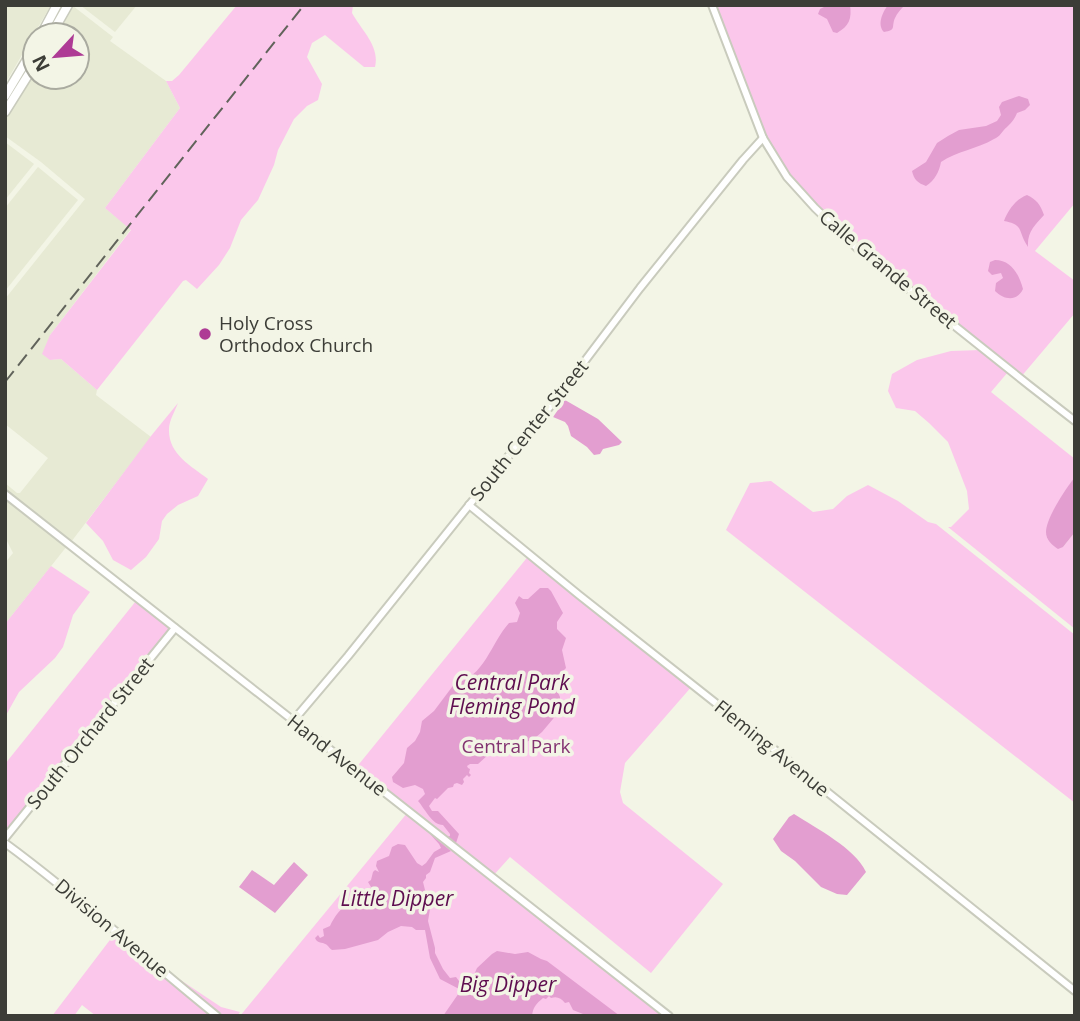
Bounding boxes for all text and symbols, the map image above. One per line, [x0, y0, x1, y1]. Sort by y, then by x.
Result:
north arrow [21, 21, 91, 91]
text: N [26, 51, 56, 76]
street label: Calle Grande Street [814, 204, 962, 334]
place label: Holy Cross Orthodox Church [219, 310, 373, 358]
marker: Holy Cross Orthodox Church [197, 326, 213, 342]
street label: South Center Street [464, 354, 594, 506]
street label: South Orchard Street [21, 652, 159, 814]
water label: Central Park Fleming Pond [449, 668, 576, 720]
street label: Fleming Avenue [709, 694, 835, 802]
street label: Hand Avenue [282, 708, 392, 802]
park label: Central Park [462, 733, 570, 759]
street label: Division Avenue [50, 873, 174, 983]
water label: Little Dipper [341, 884, 454, 912]
water label: Big Dipper [460, 970, 557, 998]

